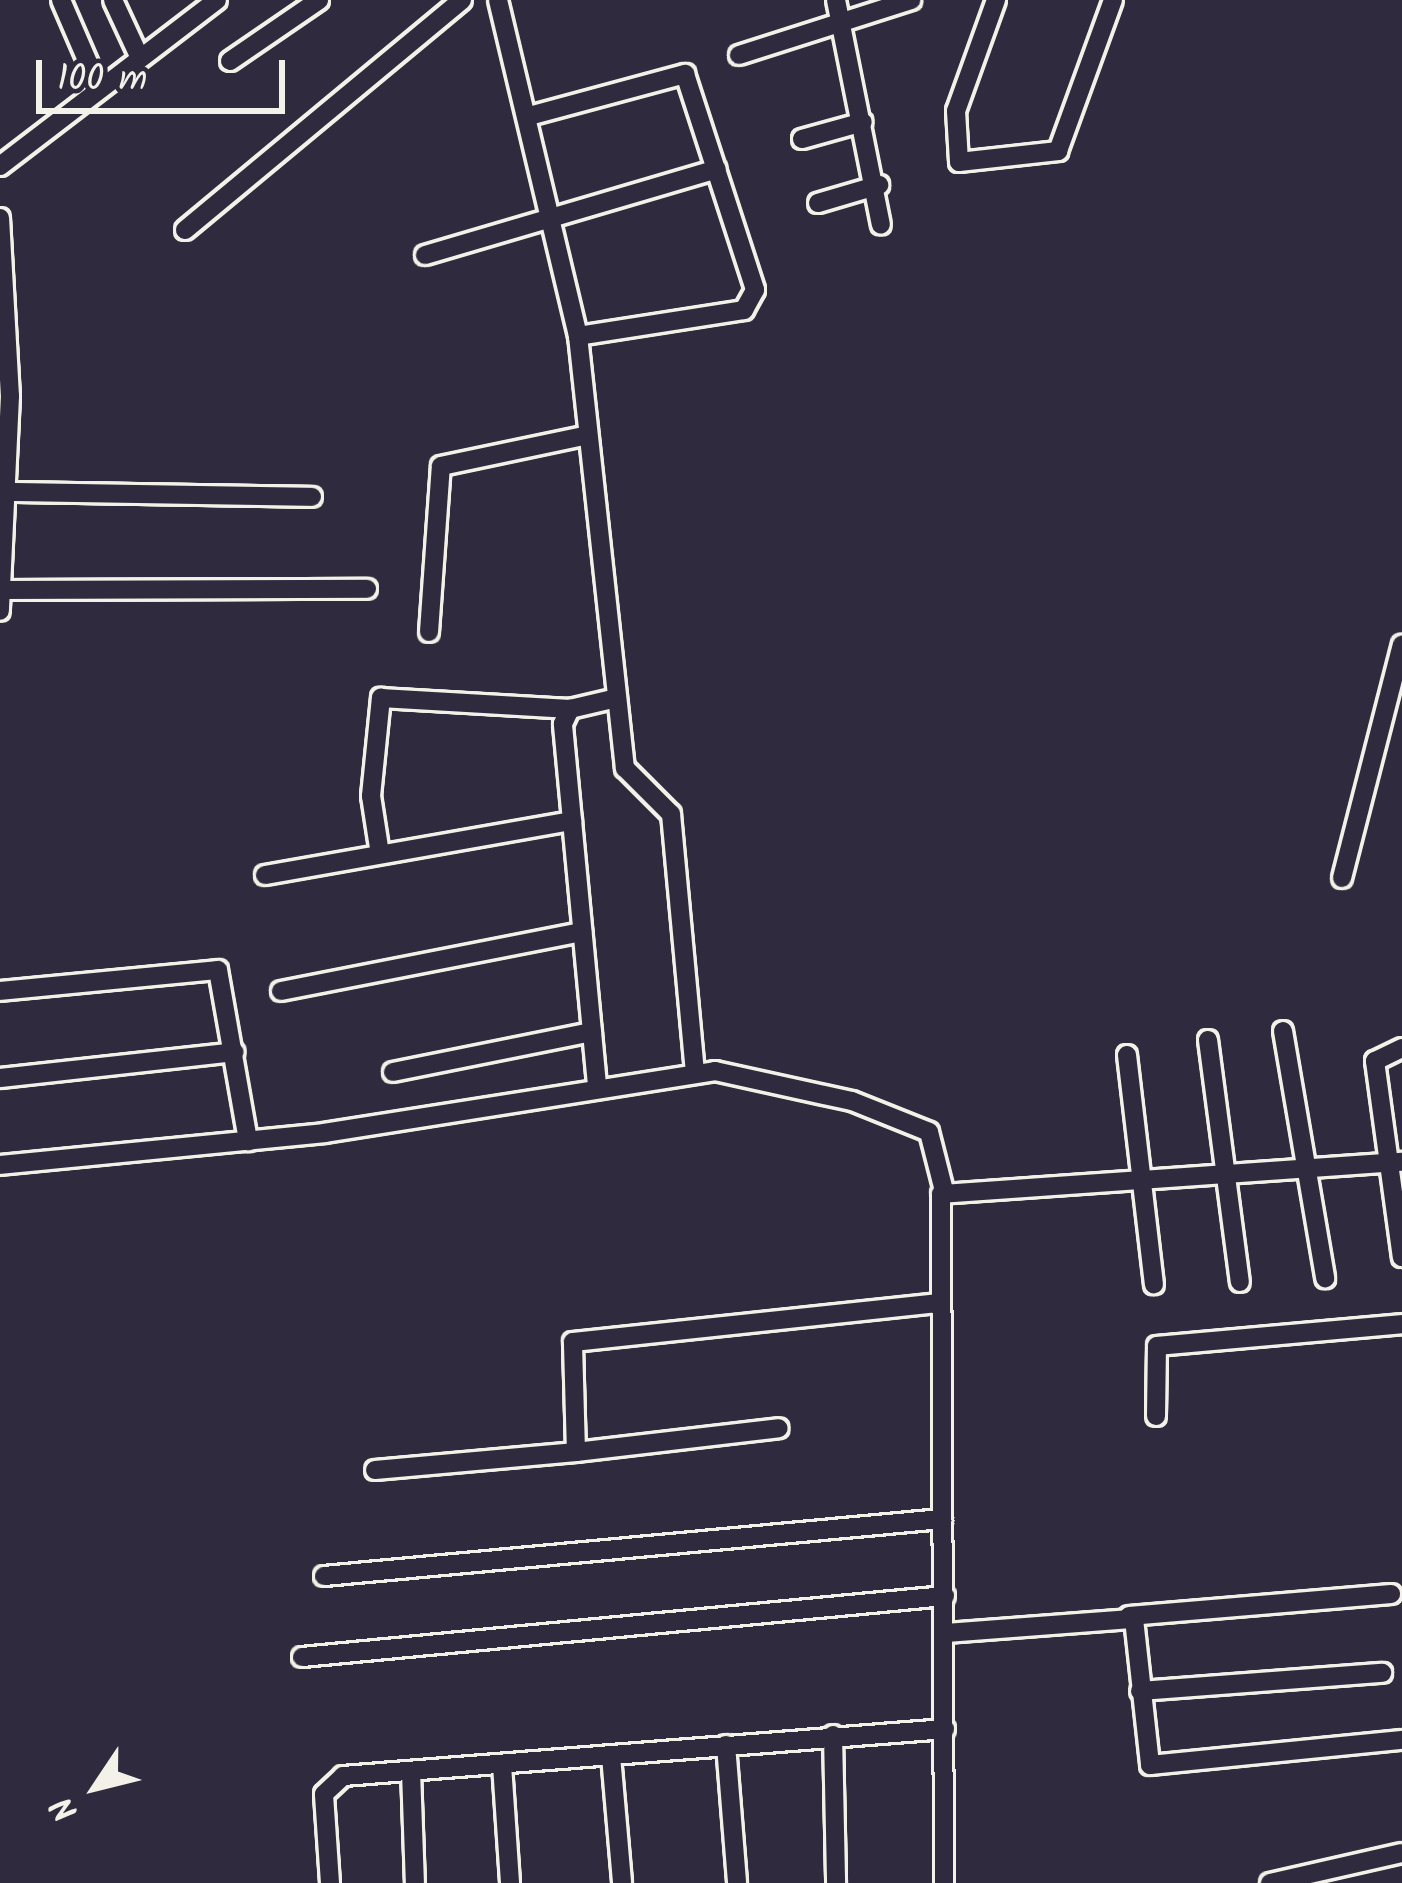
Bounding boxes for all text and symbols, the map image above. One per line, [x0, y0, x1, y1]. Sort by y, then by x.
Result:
scale bar [42, 36, 291, 110]
text: 100 m [57, 52, 147, 109]
north arrow [36, 1727, 156, 1847]
text: N [38, 1784, 94, 1832]

